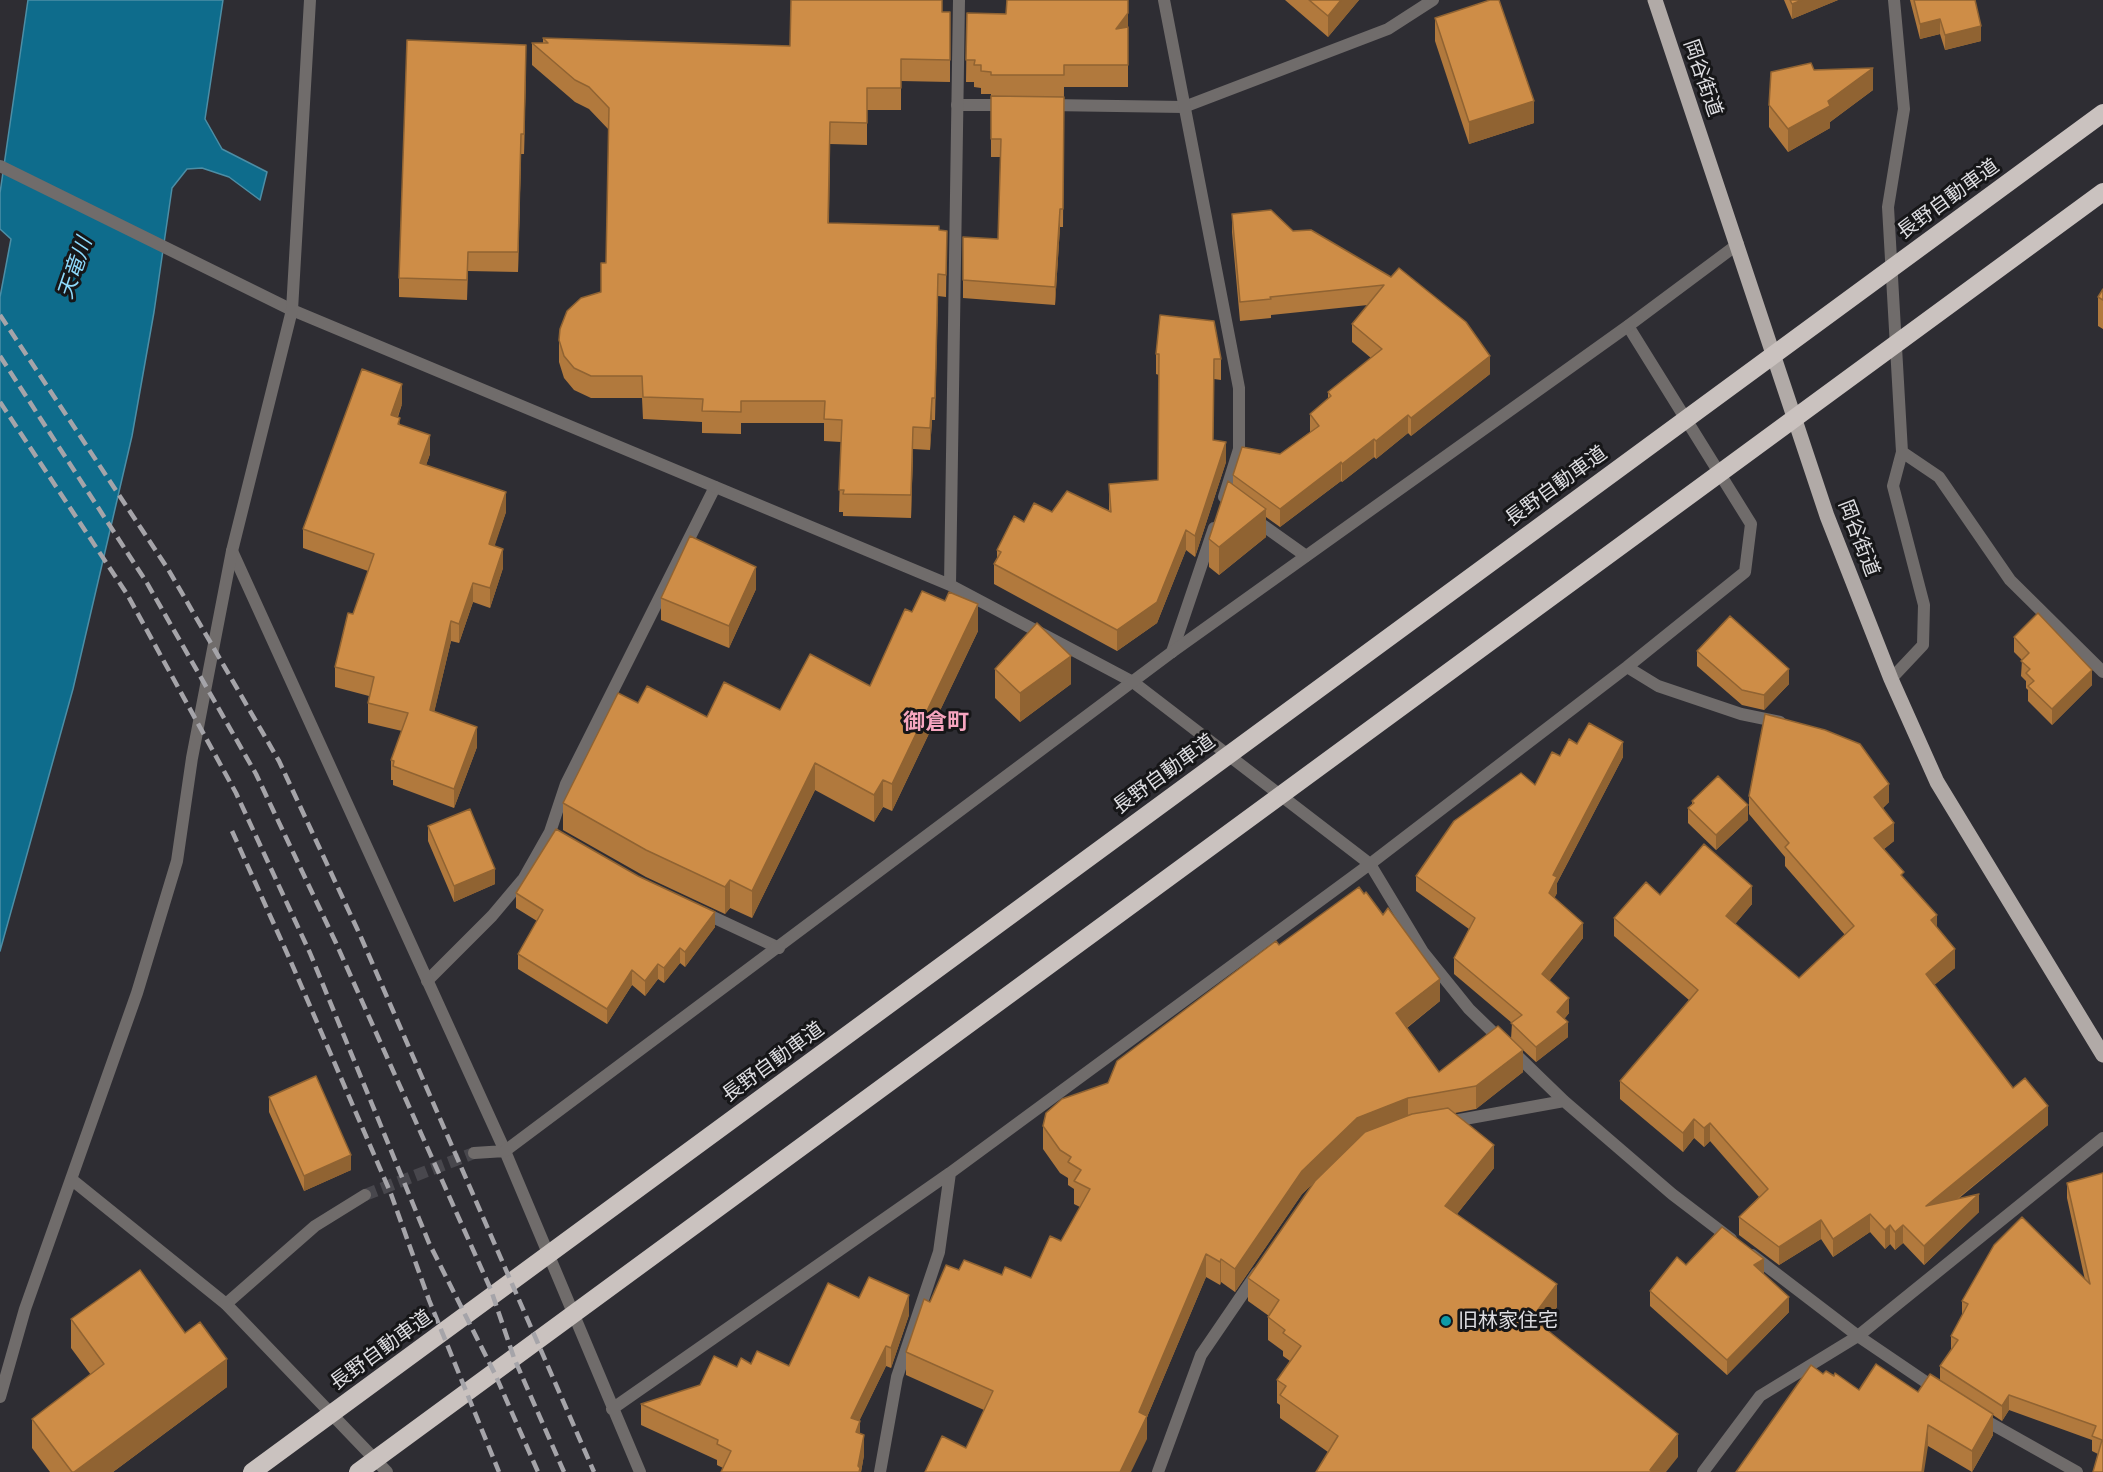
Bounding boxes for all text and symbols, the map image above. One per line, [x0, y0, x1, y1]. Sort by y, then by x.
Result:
street label: 岡谷街道 [1679, 36, 1727, 120]
street label: 長野自動車道 [1892, 154, 2004, 244]
water label: 天竜川 [53, 234, 97, 302]
street label: 長野自動車道 [1500, 441, 1612, 531]
street label: 岡谷街道 [1833, 496, 1885, 580]
district label: 御倉町 [903, 709, 969, 735]
street label: 長野自動車道 [1108, 729, 1220, 819]
street label: 長野自動車道 [717, 1017, 829, 1107]
street label: 長野自動車道 [325, 1305, 437, 1395]
place label: 旧林家住宅 [1458, 1309, 1558, 1333]
marker: 旧林家住宅 [1439, 1314, 1453, 1328]

